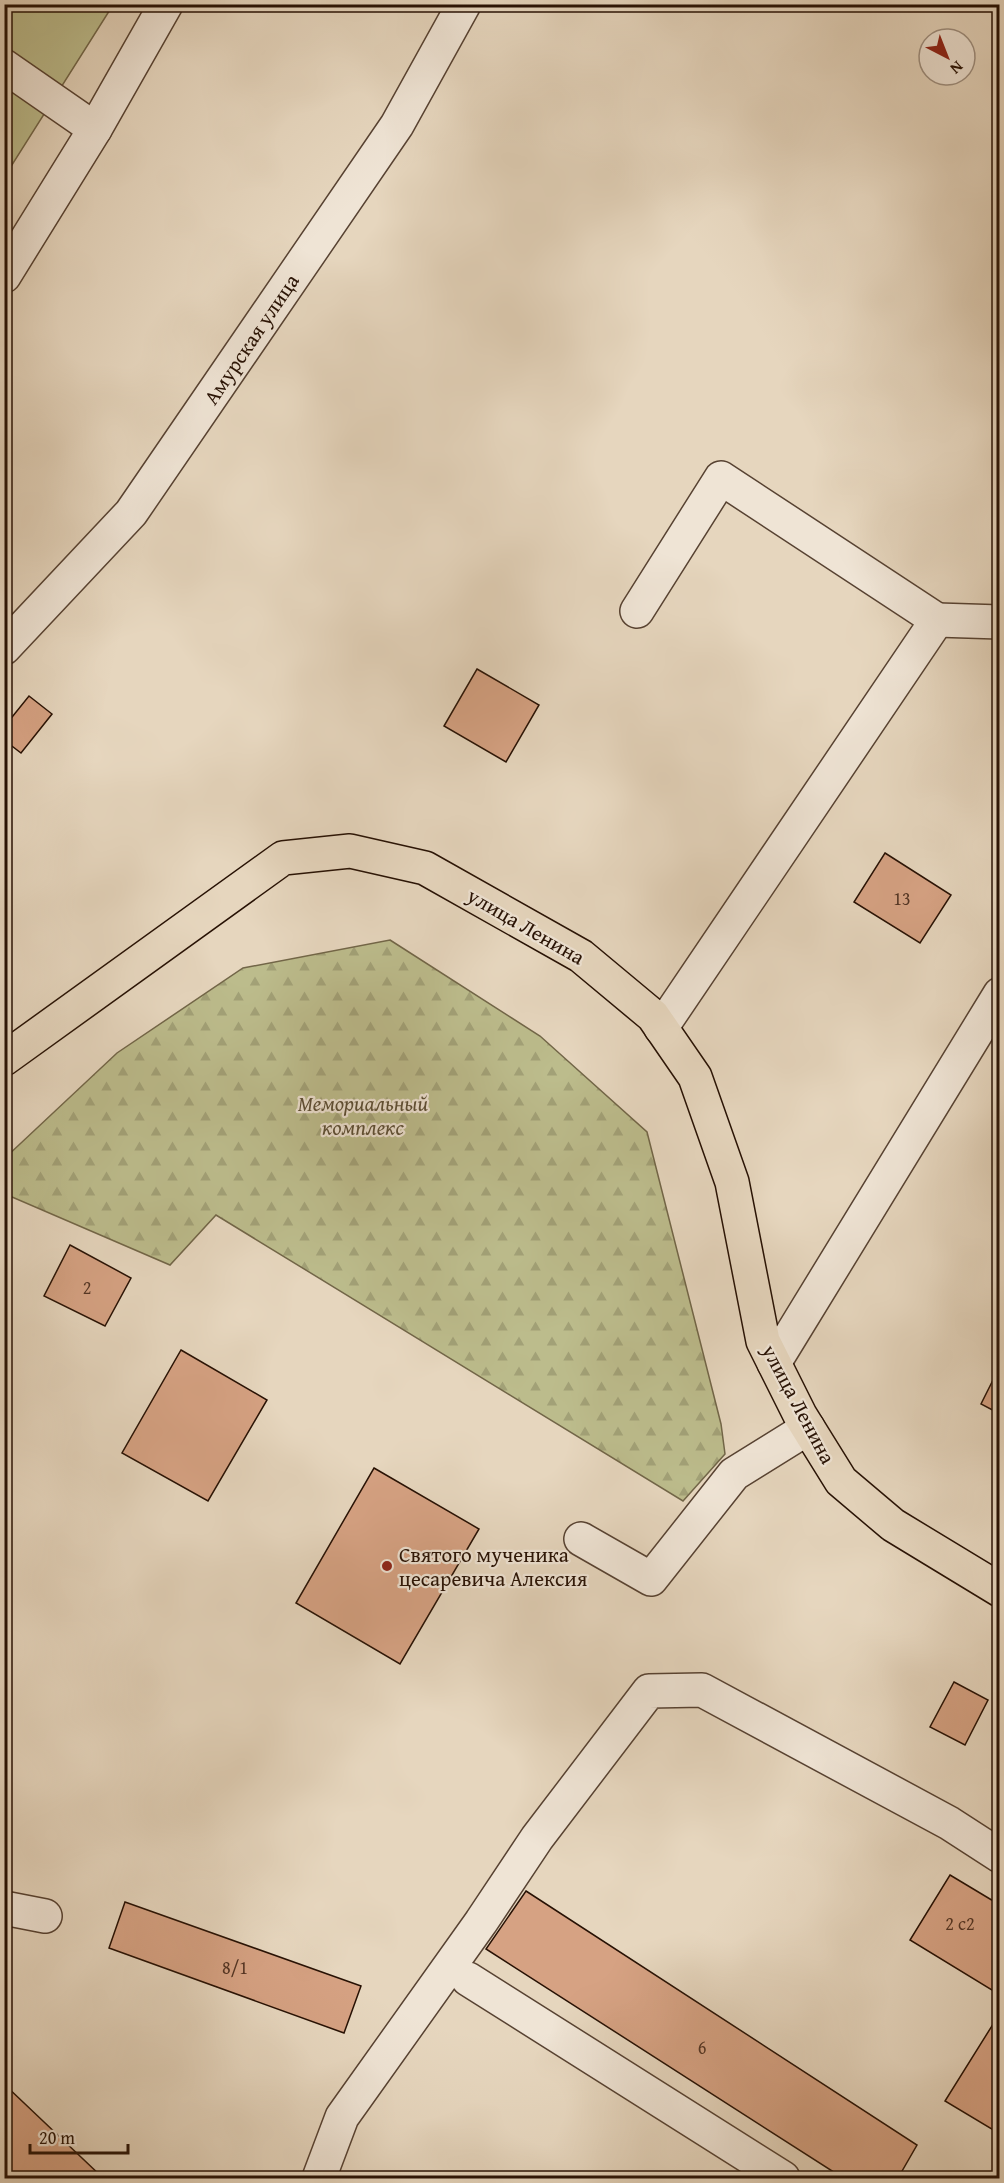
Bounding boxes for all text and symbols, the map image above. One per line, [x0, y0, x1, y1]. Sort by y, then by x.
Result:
north arrow [917, 27, 977, 87]
text: N [945, 56, 969, 81]
street label: Амурская улица [196, 267, 306, 411]
street label: улица Ленина [461, 879, 591, 972]
house number: 13 [893, 885, 911, 912]
park label: Мемориальный комплекс [298, 1088, 429, 1143]
house number: 2 [83, 1274, 91, 1301]
street label: улица Ленина [754, 1338, 844, 1469]
place label: Святого мученика цесаревича Алексия [399, 1539, 588, 1594]
marker: Святого мученика цесаревича Алексия [380, 1559, 394, 1573]
house number: 2 с2 [945, 1910, 975, 1937]
house number: 8/1 [222, 1954, 248, 1981]
house number: 6 [698, 2034, 706, 2061]
scale bar [30, 2117, 128, 2155]
text: 20 m [39, 2124, 75, 2151]

